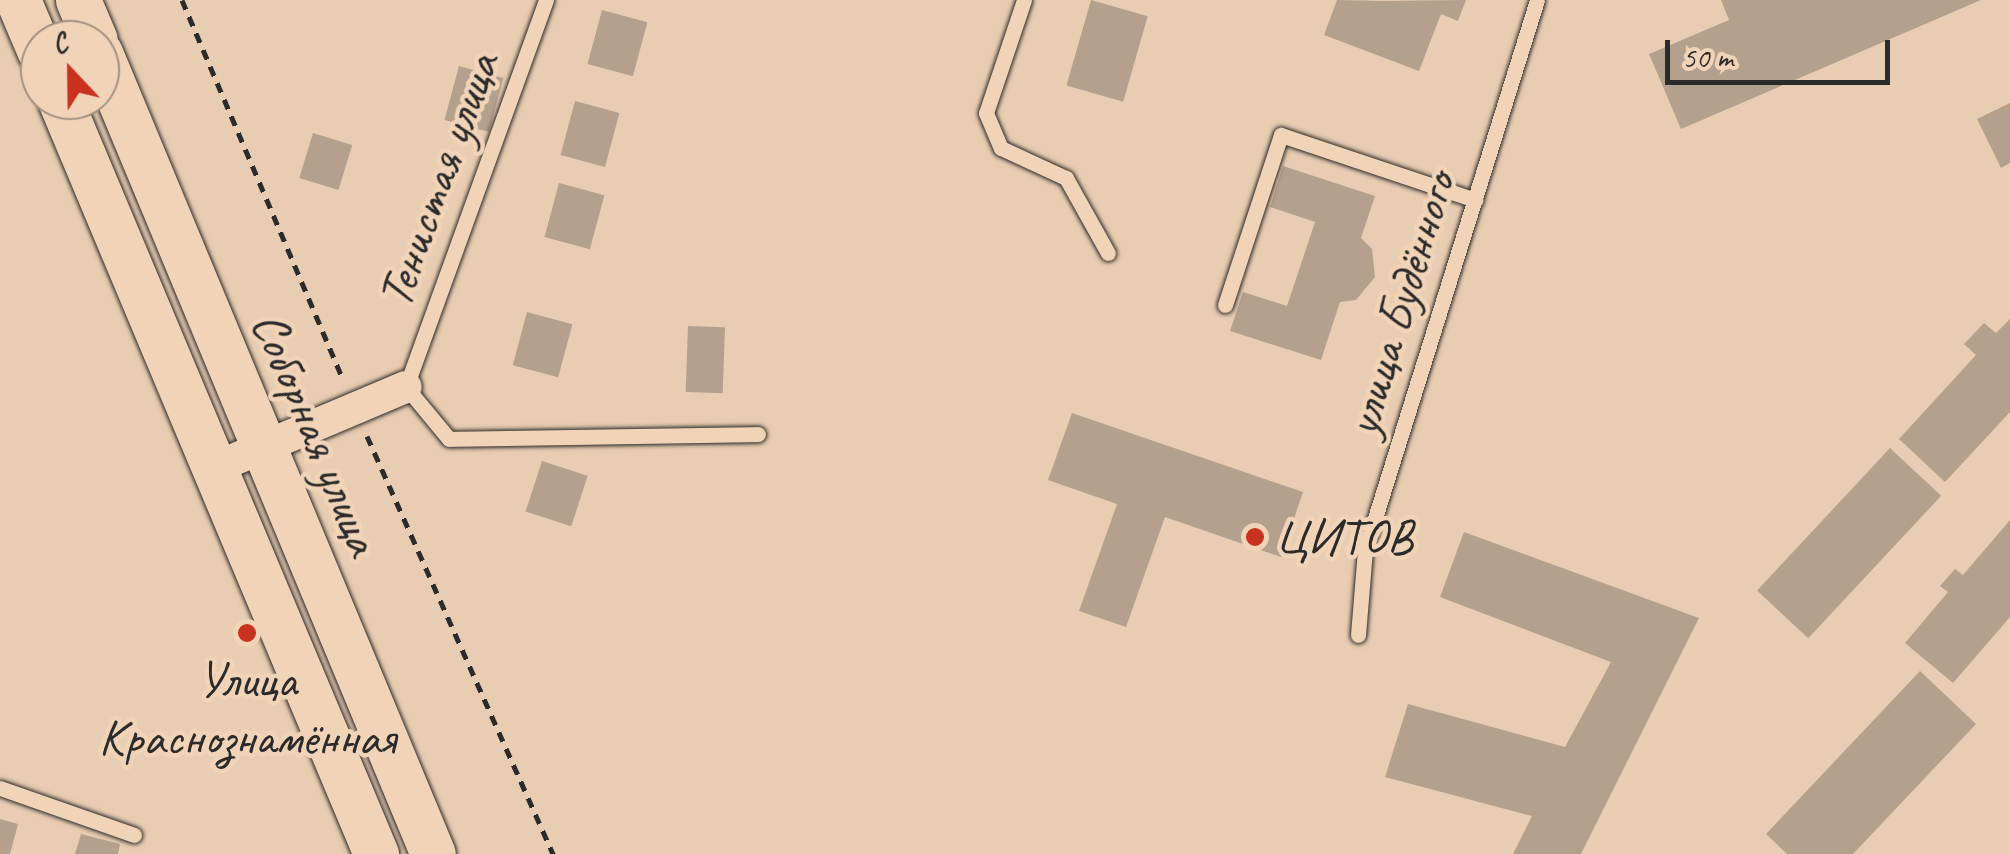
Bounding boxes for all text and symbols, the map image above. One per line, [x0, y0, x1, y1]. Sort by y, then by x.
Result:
north arrow [20, 20, 120, 120]
scale bar [1670, 20, 1895, 82]
text: С [46, 25, 72, 62]
text: 50 m [1682, 38, 1733, 76]
street label: Тенистая улица [364, 43, 512, 317]
street label: улица Будённого [1332, 165, 1468, 443]
street label: Соборная улица [238, 302, 394, 564]
place label: ЦИТОВ [1275, 507, 1412, 567]
marker: ЦИТОВ [1244, 526, 1266, 548]
marker: Улица Краснознамённая [236, 622, 258, 644]
place label: Улица Краснознамённая [99, 649, 395, 766]

